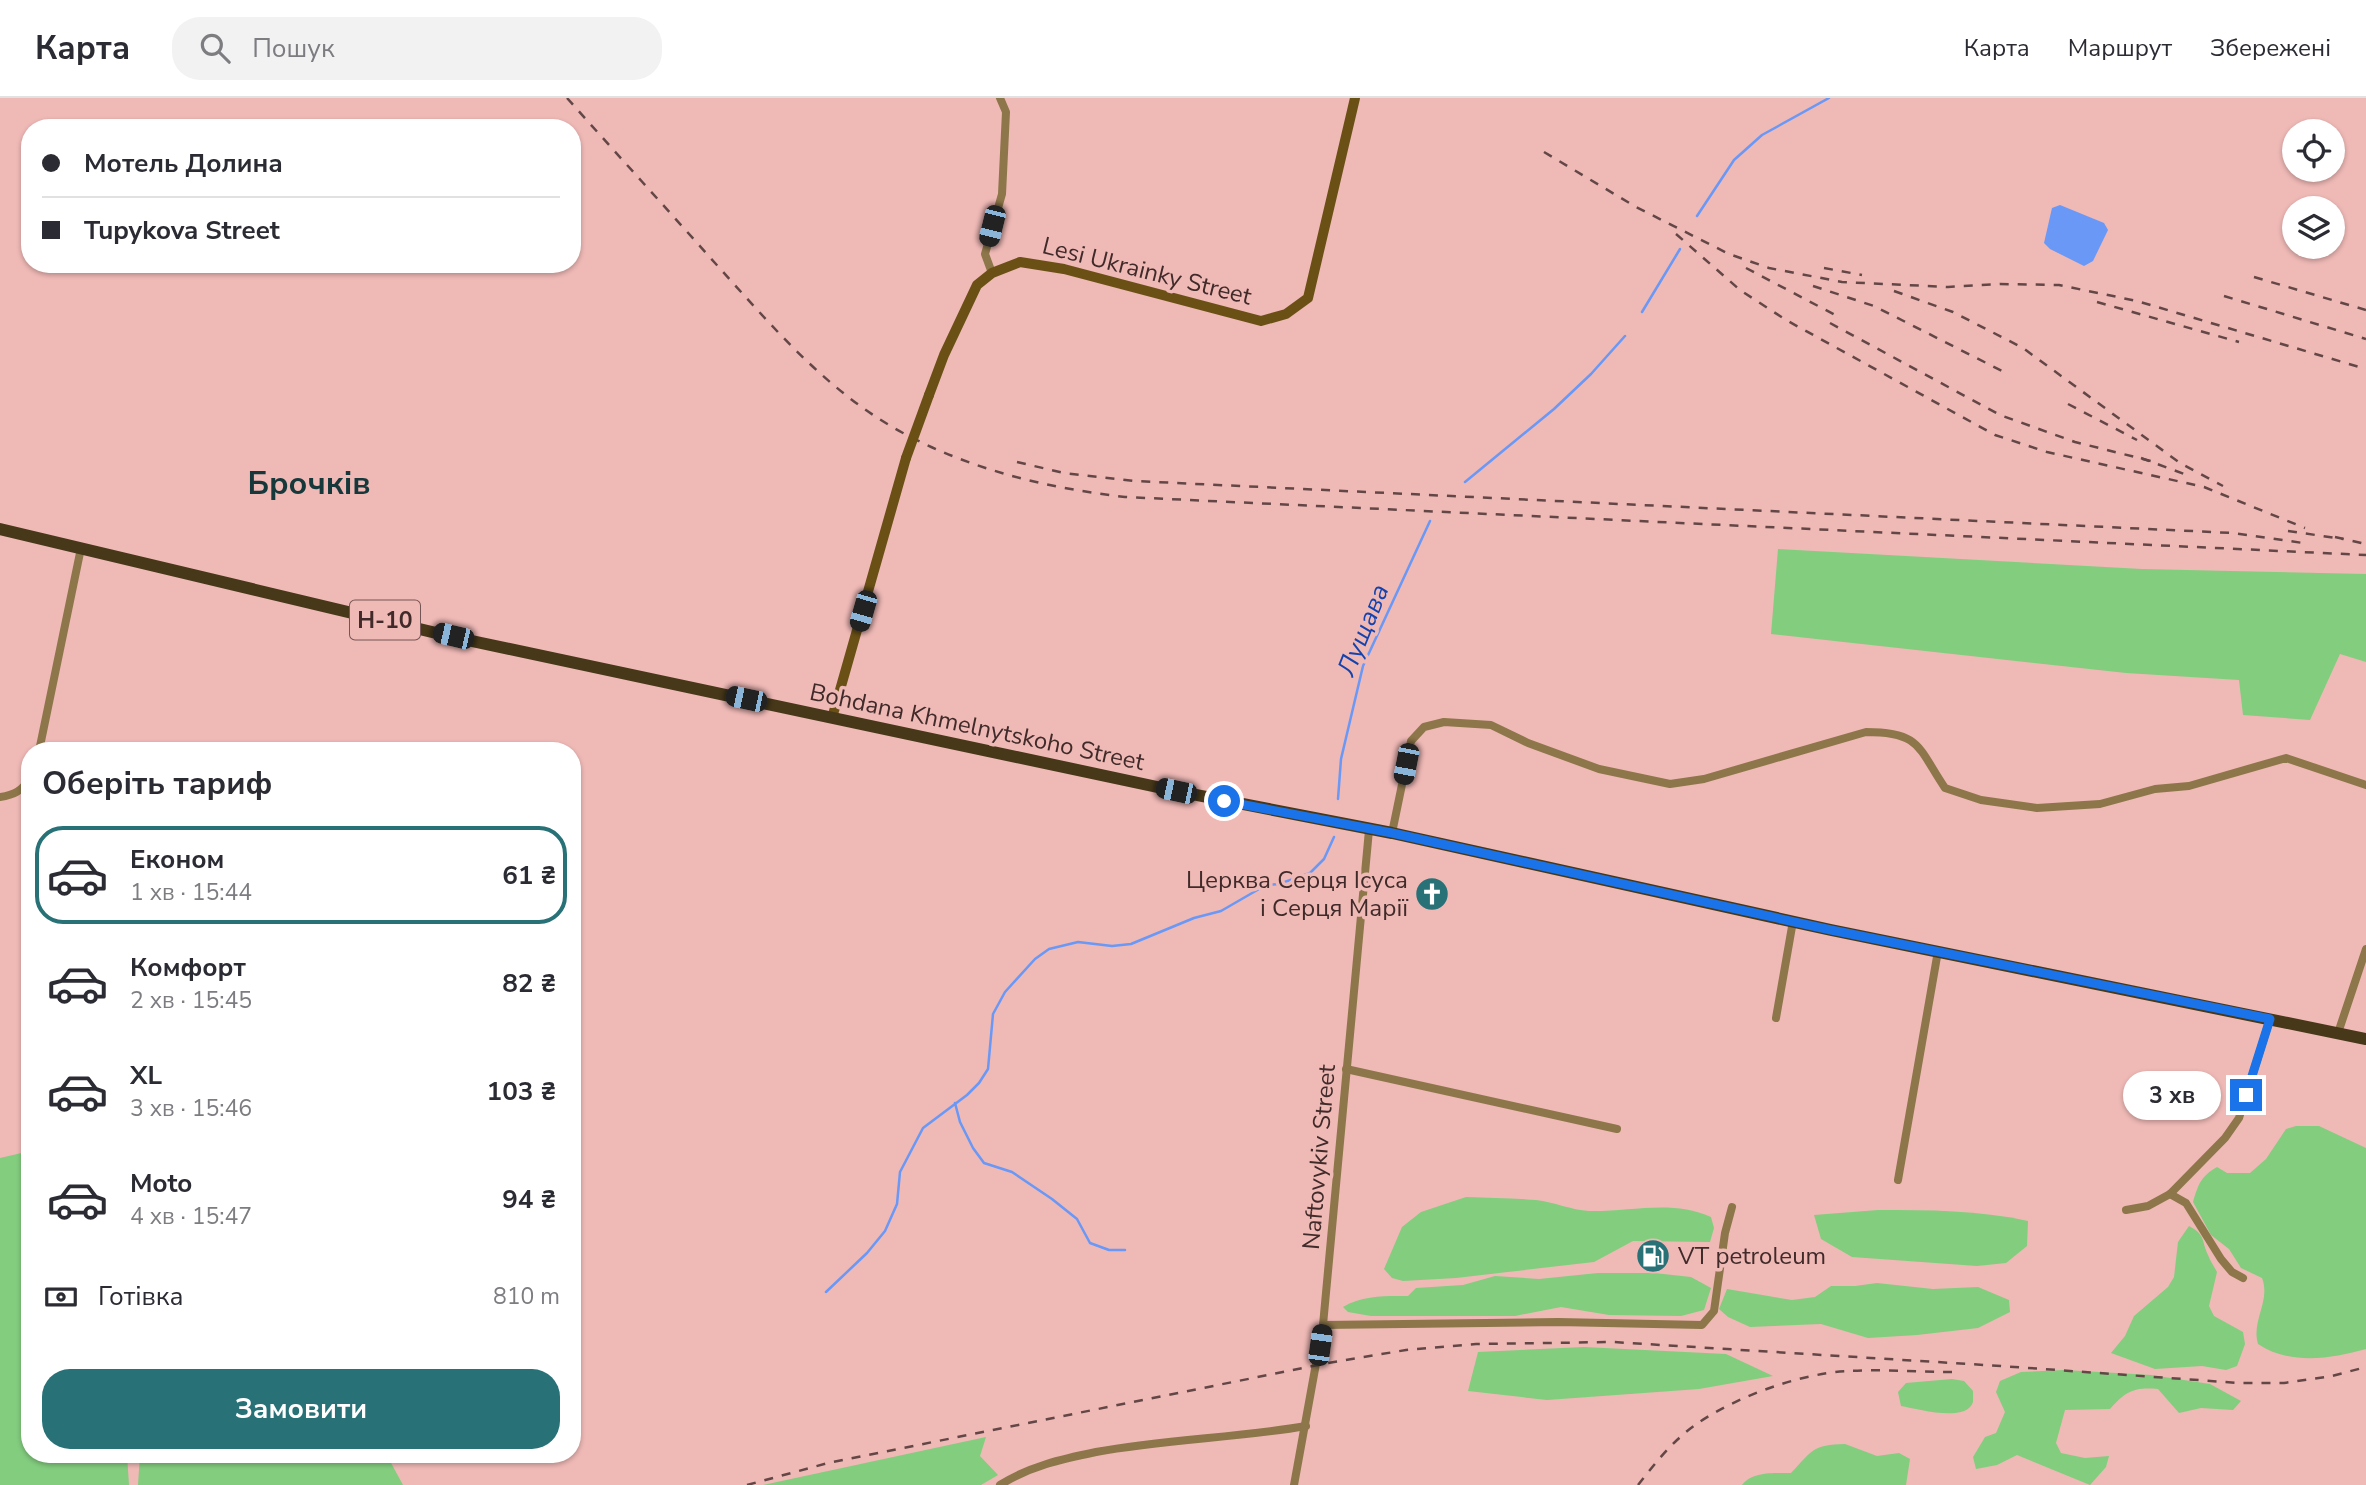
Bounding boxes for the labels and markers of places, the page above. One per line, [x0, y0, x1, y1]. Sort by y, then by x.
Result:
place label: Церква Серця Ісуса і Серця Марії [1186, 864, 1409, 924]
church icon: Церква Серця Ісуса і Серця Марії [1413, 875, 1451, 913]
fuel station icon: VT petroleum [1634, 1237, 1672, 1275]
place label: VT petroleum [1677, 1240, 1826, 1272]

